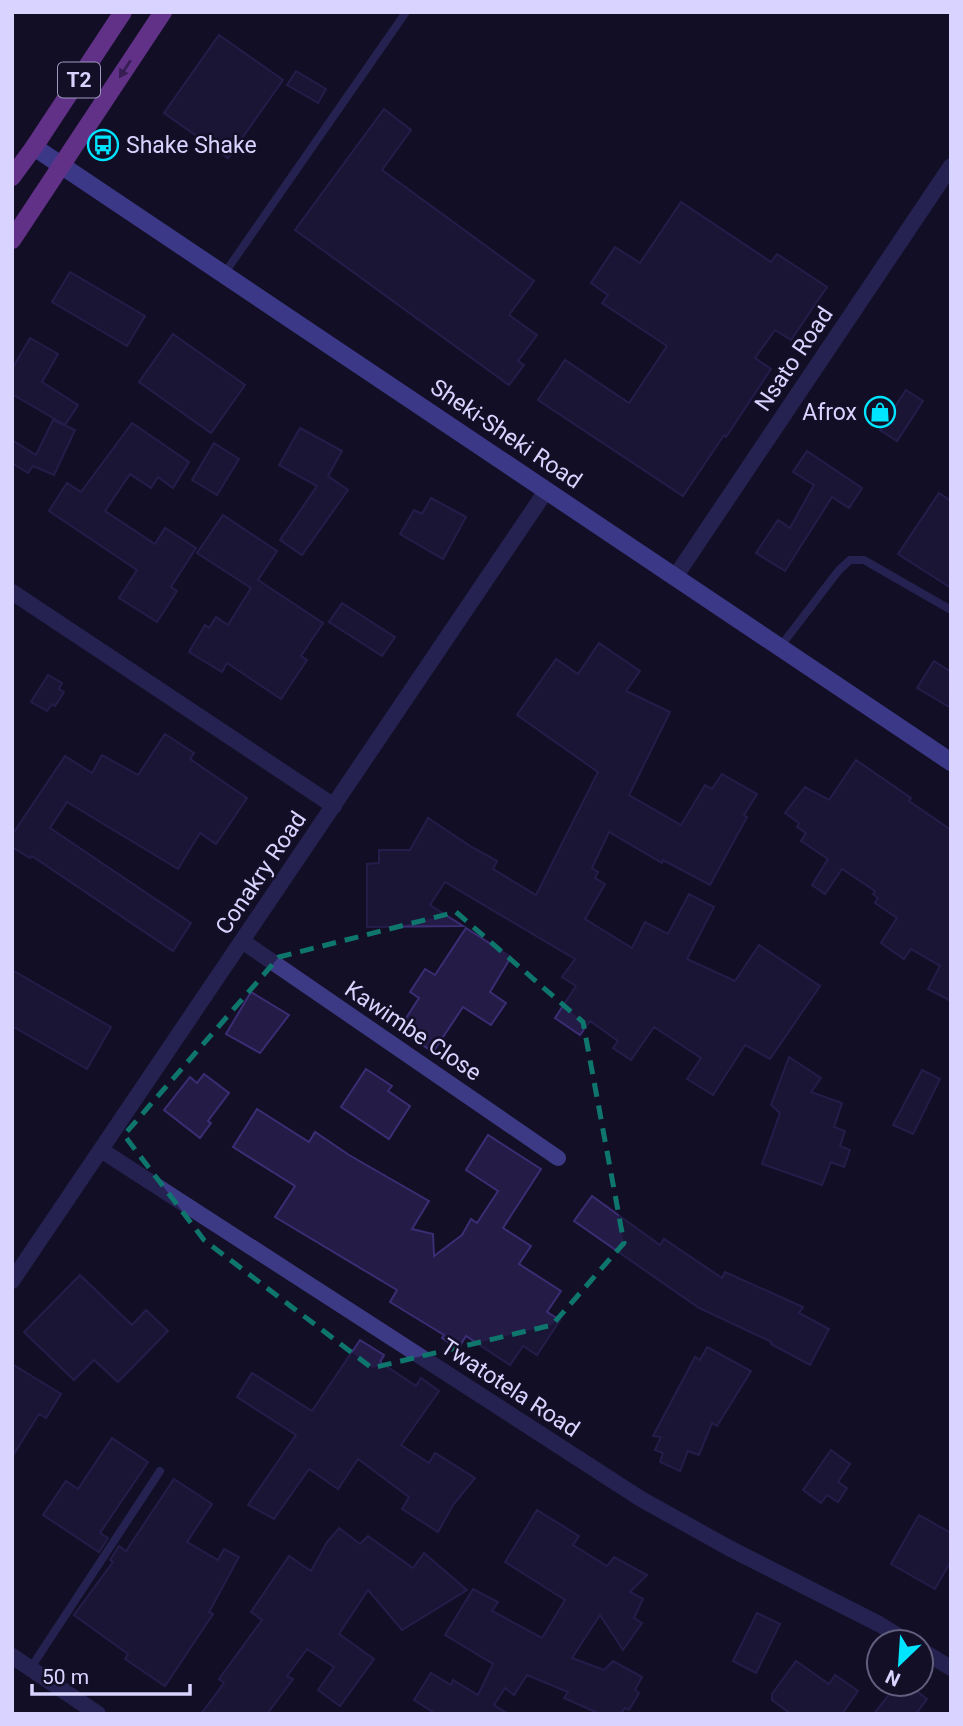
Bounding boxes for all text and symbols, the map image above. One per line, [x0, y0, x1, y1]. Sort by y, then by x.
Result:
one-way arrow [119, 60, 132, 79]
road number: T2 [58, 62, 100, 98]
bus stop icon: Shake Shake [86, 128, 120, 162]
place label: Shake Shake [126, 132, 257, 159]
street label: Nsato Road [749, 302, 839, 416]
street label: Sheki-Sheki Road [425, 373, 587, 495]
shop icon: Afrox [863, 395, 897, 429]
place label: Afrox [802, 399, 857, 426]
street label: Conakry Road [210, 806, 312, 940]
street label: Kawimbe Close [340, 975, 486, 1087]
street label: Twatotela Road [436, 1333, 584, 1443]
north arrow [865, 1628, 935, 1698]
scale bar [32, 1652, 189, 1696]
text: 50 m [42, 1665, 89, 1689]
text: N [882, 1665, 904, 1691]

